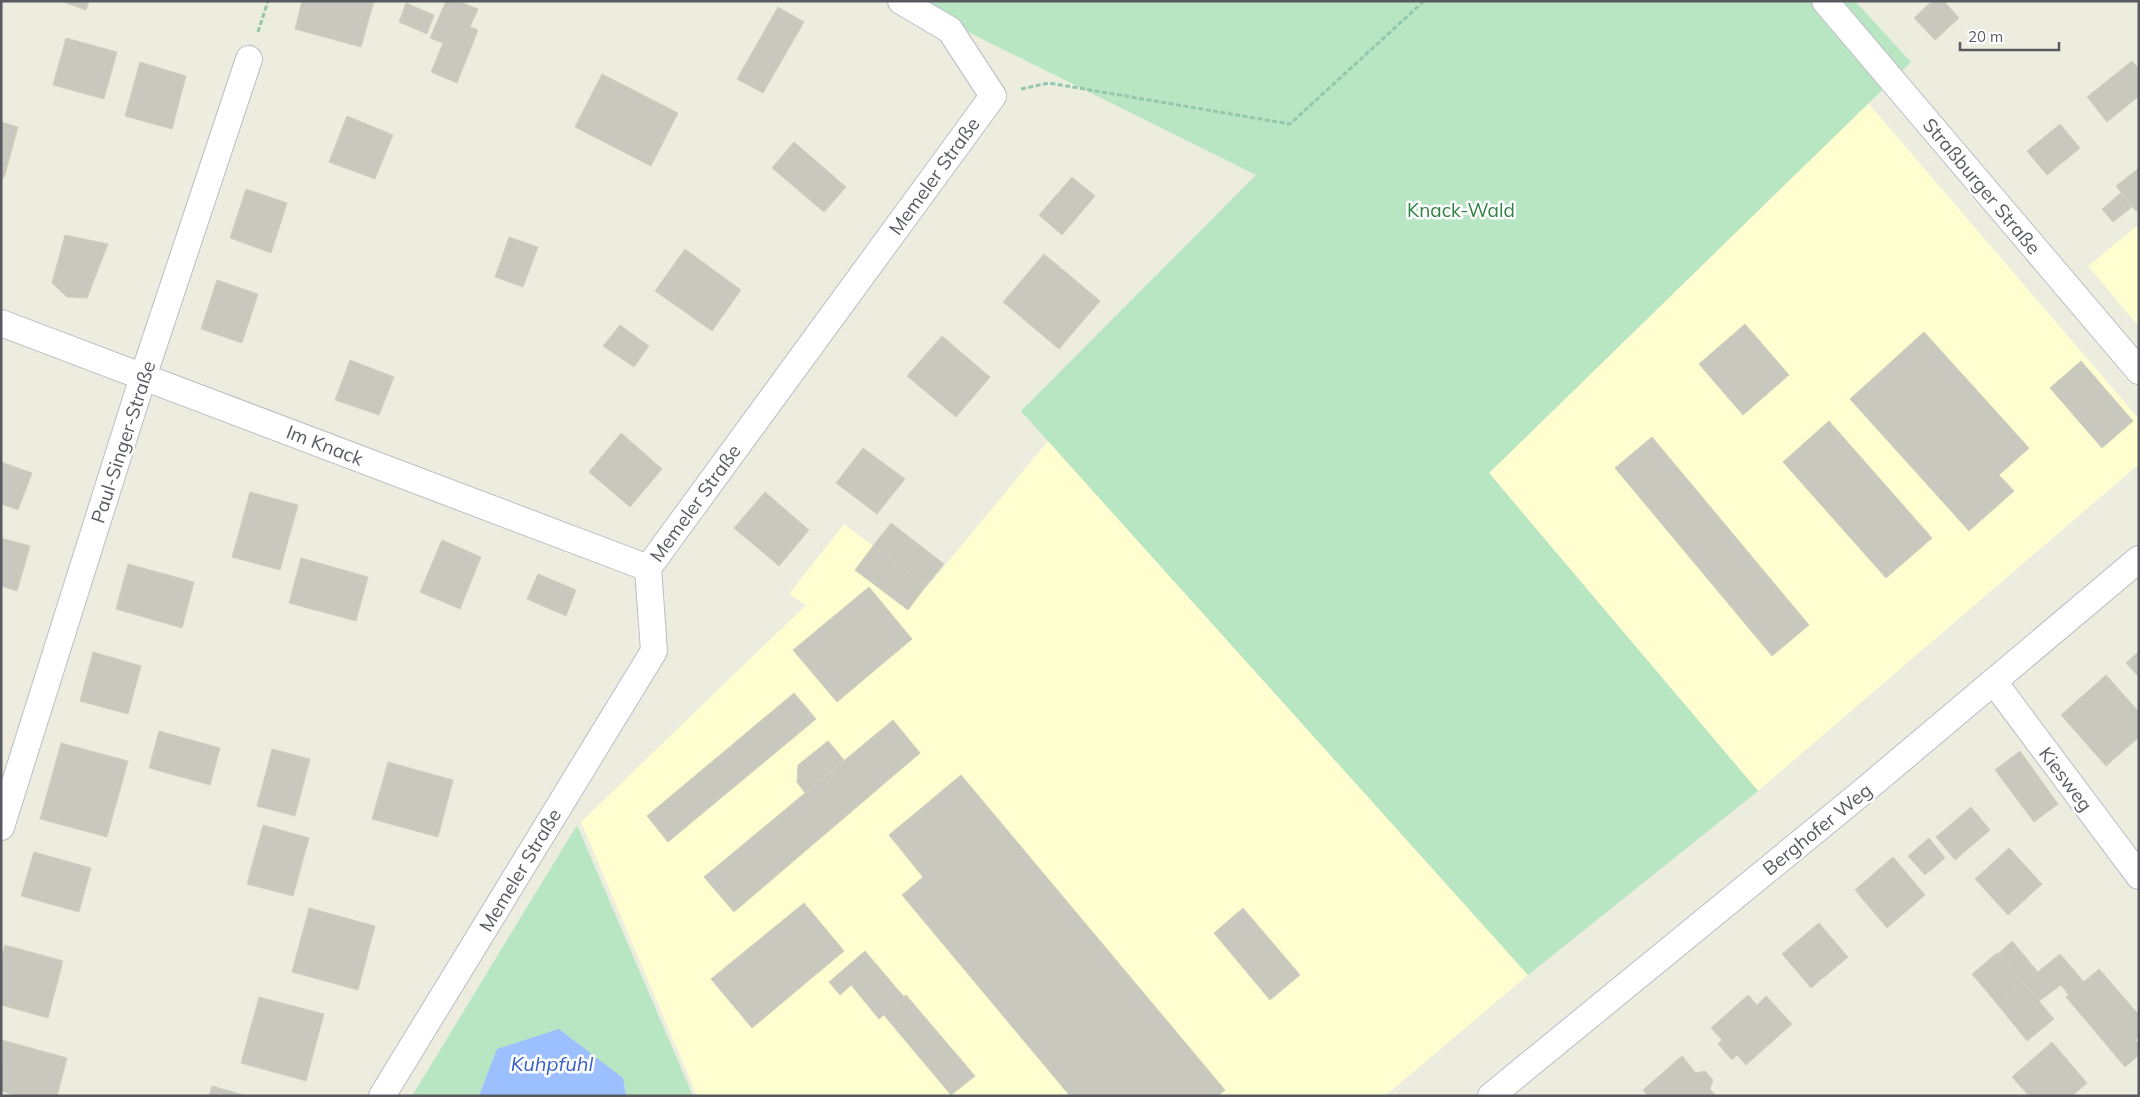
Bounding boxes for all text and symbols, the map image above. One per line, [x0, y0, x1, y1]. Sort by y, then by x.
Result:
scale bar [1960, 20, 2059, 52]
text: 20 m [1968, 27, 2003, 46]
street label: Memeler Straße [883, 113, 985, 239]
street label: Straßburger Straße [1918, 113, 2046, 259]
park label: Knack-Wald [1407, 198, 1515, 222]
street label: Paul-Singer-Straße [85, 358, 161, 526]
street label: Im Knack [283, 419, 367, 471]
street label: Memeler Straße [644, 440, 746, 566]
street label: Kiesweg [2034, 742, 2098, 816]
street label: Berghofer Weg [1758, 778, 1876, 880]
street label: Memeler Straße [474, 804, 566, 936]
water label: Kuhpfuhl [511, 1051, 593, 1076]

